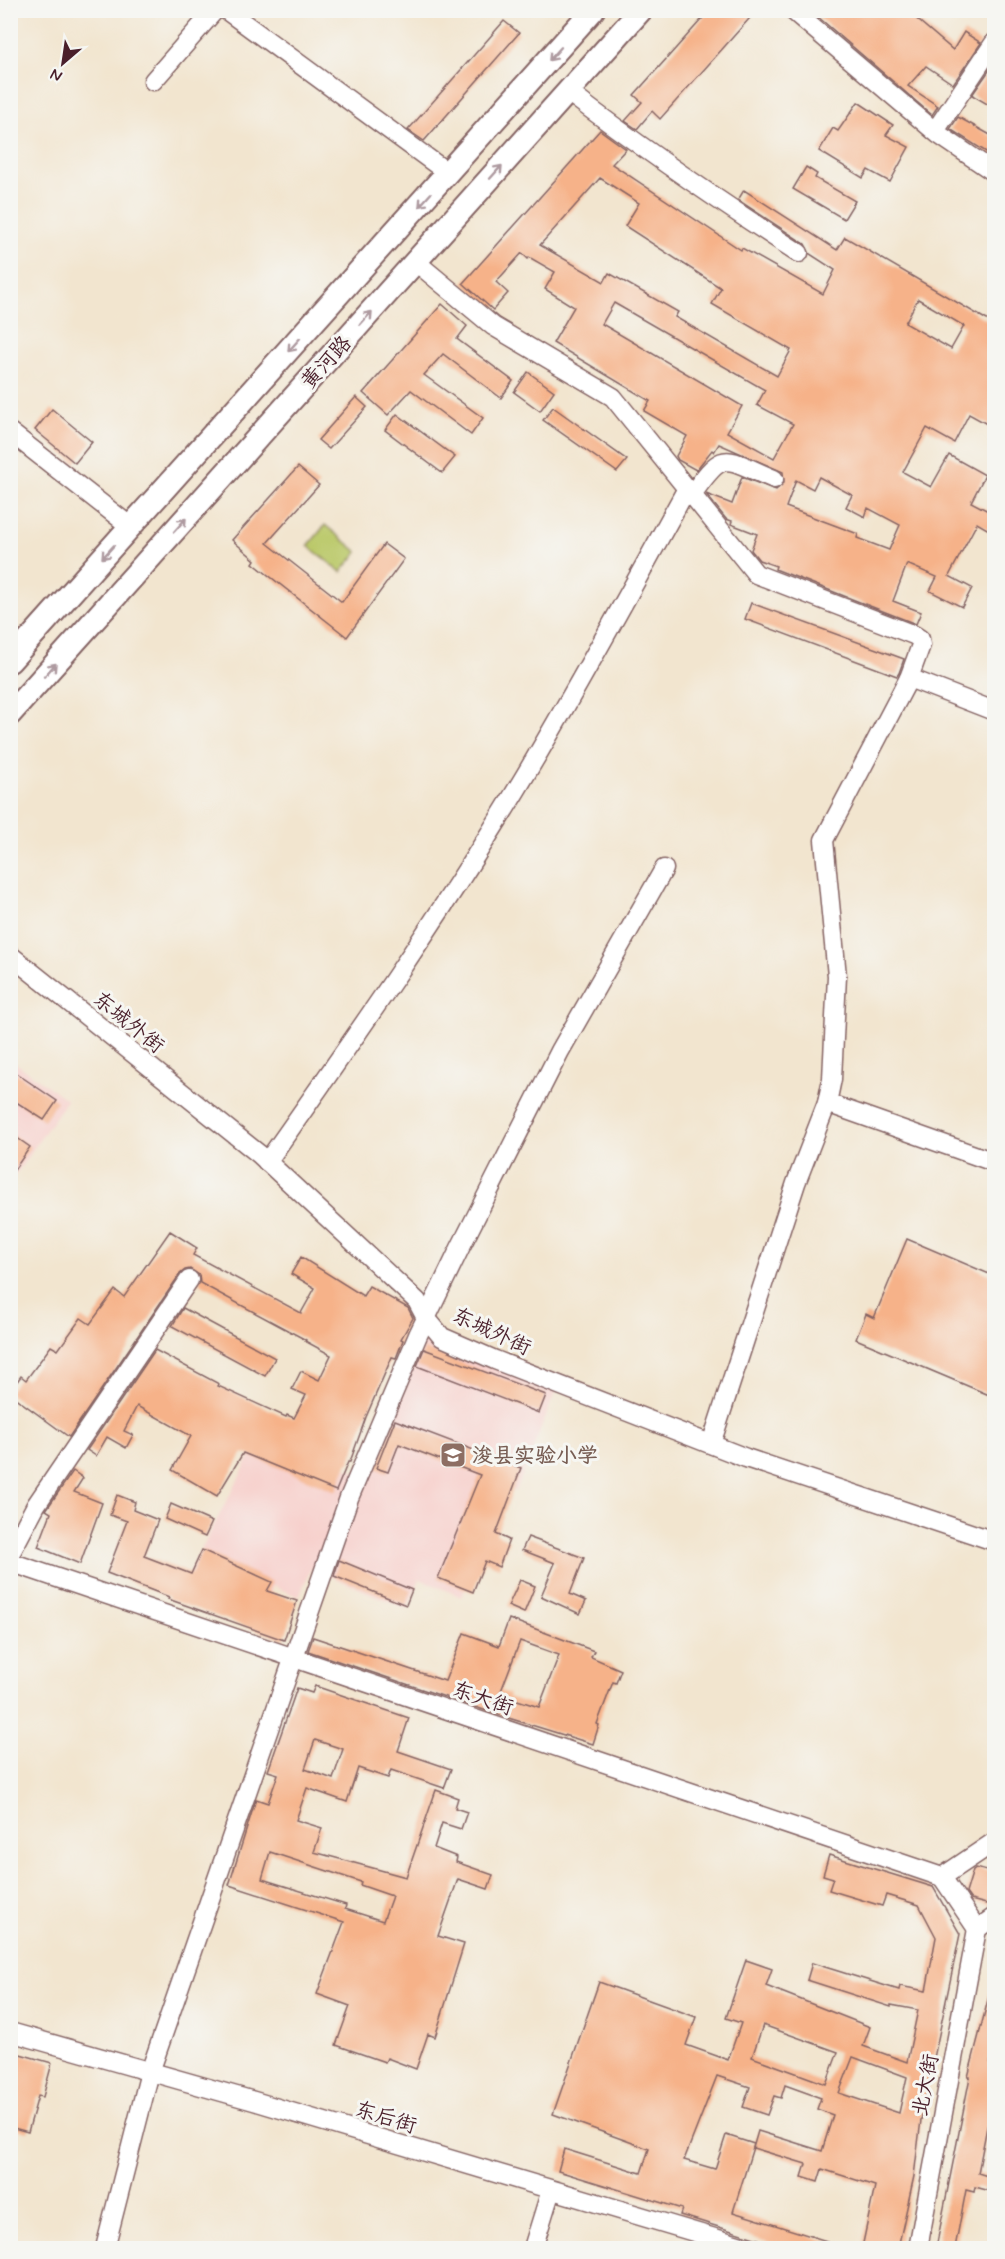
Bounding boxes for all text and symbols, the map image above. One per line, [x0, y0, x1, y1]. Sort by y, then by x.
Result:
north arrow [33, 33, 93, 93]
one-way arrow [548, 46, 561, 62]
text: N [47, 63, 66, 87]
one-way arrow [489, 165, 503, 180]
one-way arrow [418, 192, 432, 207]
one-way arrow [359, 310, 373, 325]
street label: 黄河路 [295, 330, 358, 395]
one-way arrow [287, 337, 301, 352]
one-way arrow [173, 518, 187, 533]
one-way arrow [101, 545, 115, 560]
one-way arrow [43, 663, 57, 678]
street label: 东城外街 [87, 985, 170, 1060]
street label: 东城外街 [448, 1301, 536, 1362]
school or university icon: 浚县实验小学 [438, 1440, 468, 1470]
place label: 浚县实验小学 [472, 1442, 598, 1470]
street label: 东大街 [448, 1675, 517, 1722]
street label: 北大街 [906, 2052, 946, 2119]
street label: 东后街 [351, 2095, 420, 2141]

